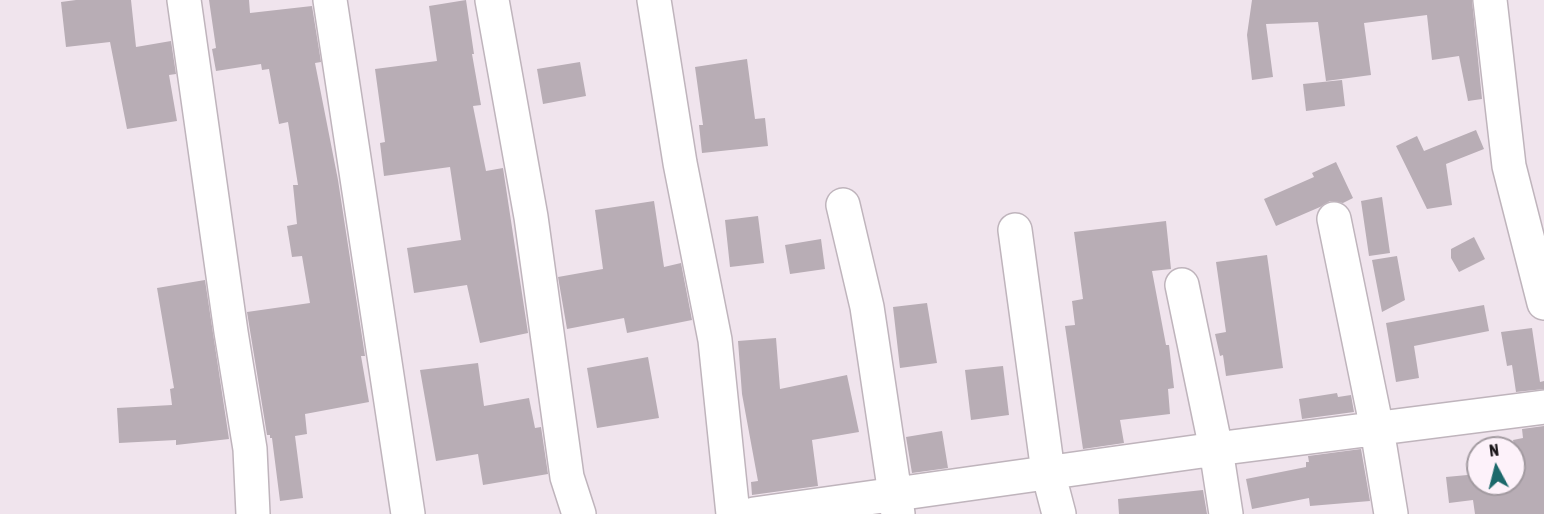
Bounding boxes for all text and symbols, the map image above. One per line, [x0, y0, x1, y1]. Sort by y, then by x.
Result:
north arrow [1466, 436, 1526, 496]
text: N [1488, 441, 1500, 460]

